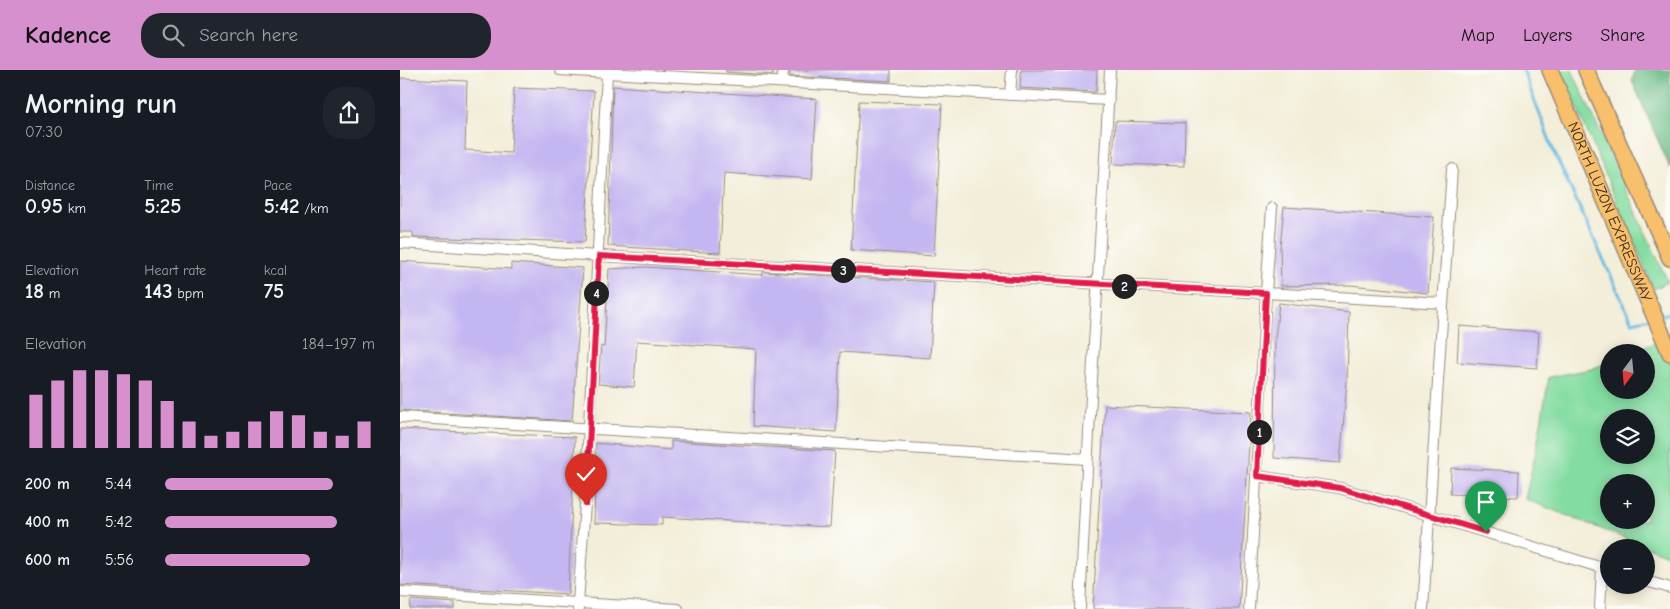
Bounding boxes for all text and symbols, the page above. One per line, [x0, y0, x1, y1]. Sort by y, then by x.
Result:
search box [141, 13, 491, 58]
text: Kadence [25, 21, 111, 49]
icon: search [159, 21, 187, 49]
text: Search here [199, 24, 298, 46]
text: Map [1461, 25, 1495, 46]
text: Layers [1523, 25, 1572, 46]
text: Share [1600, 25, 1645, 46]
button: share [323, 87, 375, 139]
text: Morning run [25, 88, 177, 120]
street label: NORTH LUZON EXPRESSWAY [1564, 119, 1656, 305]
text: 07:30 [25, 123, 63, 141]
text: Distance [25, 177, 75, 194]
text: Time [144, 177, 173, 194]
text: Pace [264, 177, 292, 194]
text: 0.95 [25, 194, 63, 218]
text: 5:25 [144, 194, 181, 218]
text: 5:42 [264, 194, 299, 218]
text: km [63, 200, 86, 217]
text: /km [299, 200, 329, 217]
pin: 3 [830, 258, 856, 282]
text: Elevation [25, 262, 79, 279]
text: Heart rate [144, 262, 206, 279]
text: kcal [264, 262, 287, 279]
text: 3 [840, 262, 847, 279]
pin: 2 [1112, 274, 1136, 298]
text: 2 [1121, 278, 1128, 295]
text: 18 [25, 279, 44, 303]
text: 143 [144, 279, 173, 303]
text: 75 [264, 279, 284, 303]
pin: 4 [584, 280, 608, 306]
text: m [44, 285, 60, 302]
text: bpm [173, 285, 204, 302]
text: 4 [593, 285, 600, 302]
text: Elevation [25, 335, 86, 353]
text: 184–197 m [302, 335, 375, 353]
north arrow [1600, 344, 1655, 399]
map controls [1600, 344, 1655, 594]
button: layers [1600, 409, 1655, 464]
pin: 1 [1246, 420, 1272, 444]
text: 1 [1257, 424, 1262, 441]
pin [565, 453, 607, 504]
icon: check [572, 460, 600, 488]
button: + [1600, 474, 1655, 529]
text: 200 m [25, 475, 70, 493]
text: 5:44 [105, 475, 132, 493]
pin [1465, 481, 1507, 532]
icon: arrive [1472, 488, 1500, 516]
text: 400 m [25, 513, 69, 531]
text: 5:42 [105, 513, 133, 531]
button: − [1600, 539, 1655, 594]
text: 600 m [25, 551, 70, 569]
text: 5:56 [105, 551, 134, 569]

